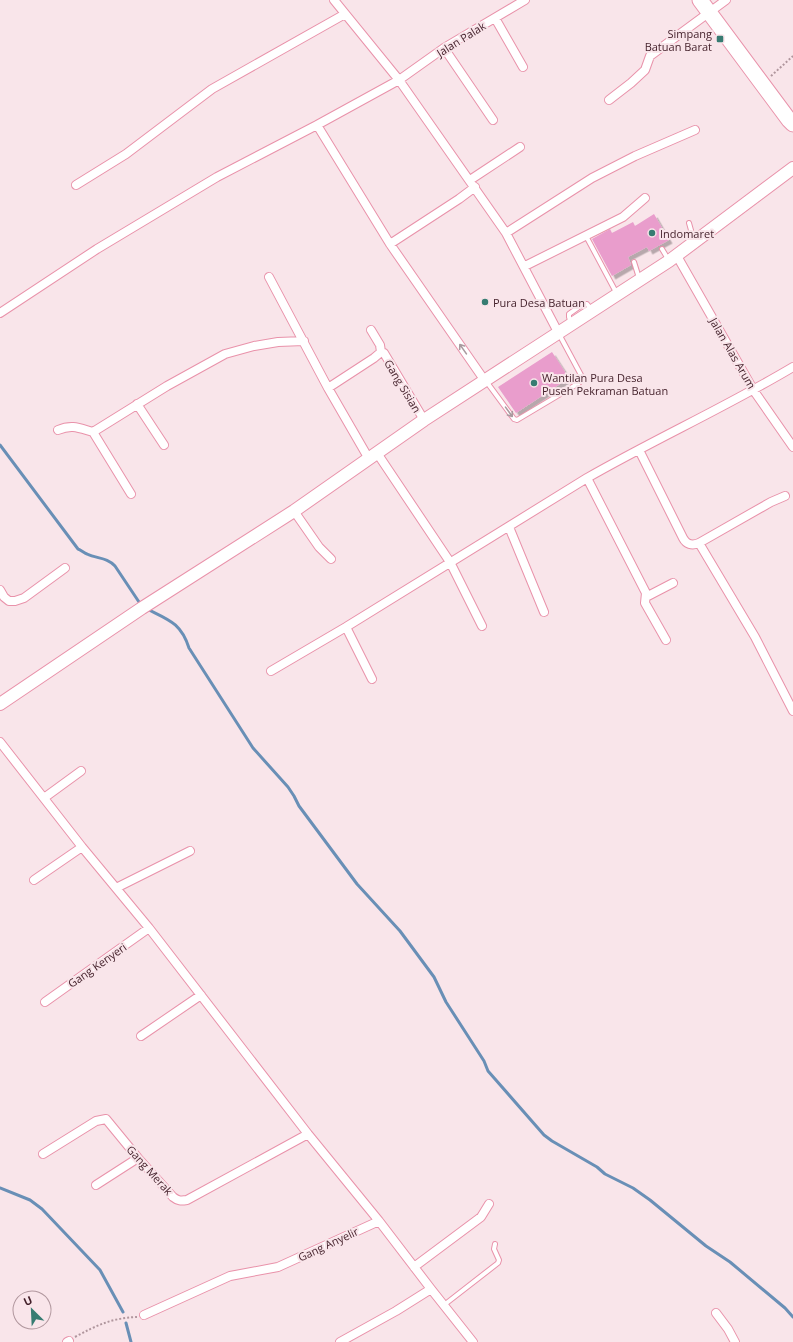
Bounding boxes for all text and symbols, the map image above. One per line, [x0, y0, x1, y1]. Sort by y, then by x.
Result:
street label: Jalan Palak [433, 18, 488, 60]
place label: Simpang Batuan Barat [645, 26, 712, 54]
marker: Simpang Batuan Barat [715, 34, 725, 44]
place label: Indomaret [660, 226, 714, 241]
marker: Indomaret [647, 228, 657, 238]
place label: Pura Desa Batuan [493, 295, 585, 310]
marker: Pura Desa Batuan [480, 297, 490, 307]
street label: Jalan Alas Arum [706, 314, 759, 391]
one-way arrow [459, 343, 467, 354]
street label: Gang Sisian [381, 357, 425, 415]
place label: Wantilan Pura Desa Puseh Pekraman Batuan [542, 370, 668, 398]
marker: Wantilan Pura Desa Puseh Pekraman Batuan [529, 378, 539, 388]
one-way arrow [505, 406, 513, 417]
street label: Gang Kenyeri [65, 939, 129, 991]
street label: Gang Merak [124, 1142, 177, 1198]
street label: Gang Anyelir [295, 1223, 361, 1265]
north arrow [12, 1290, 52, 1330]
text: U [21, 1292, 35, 1309]

